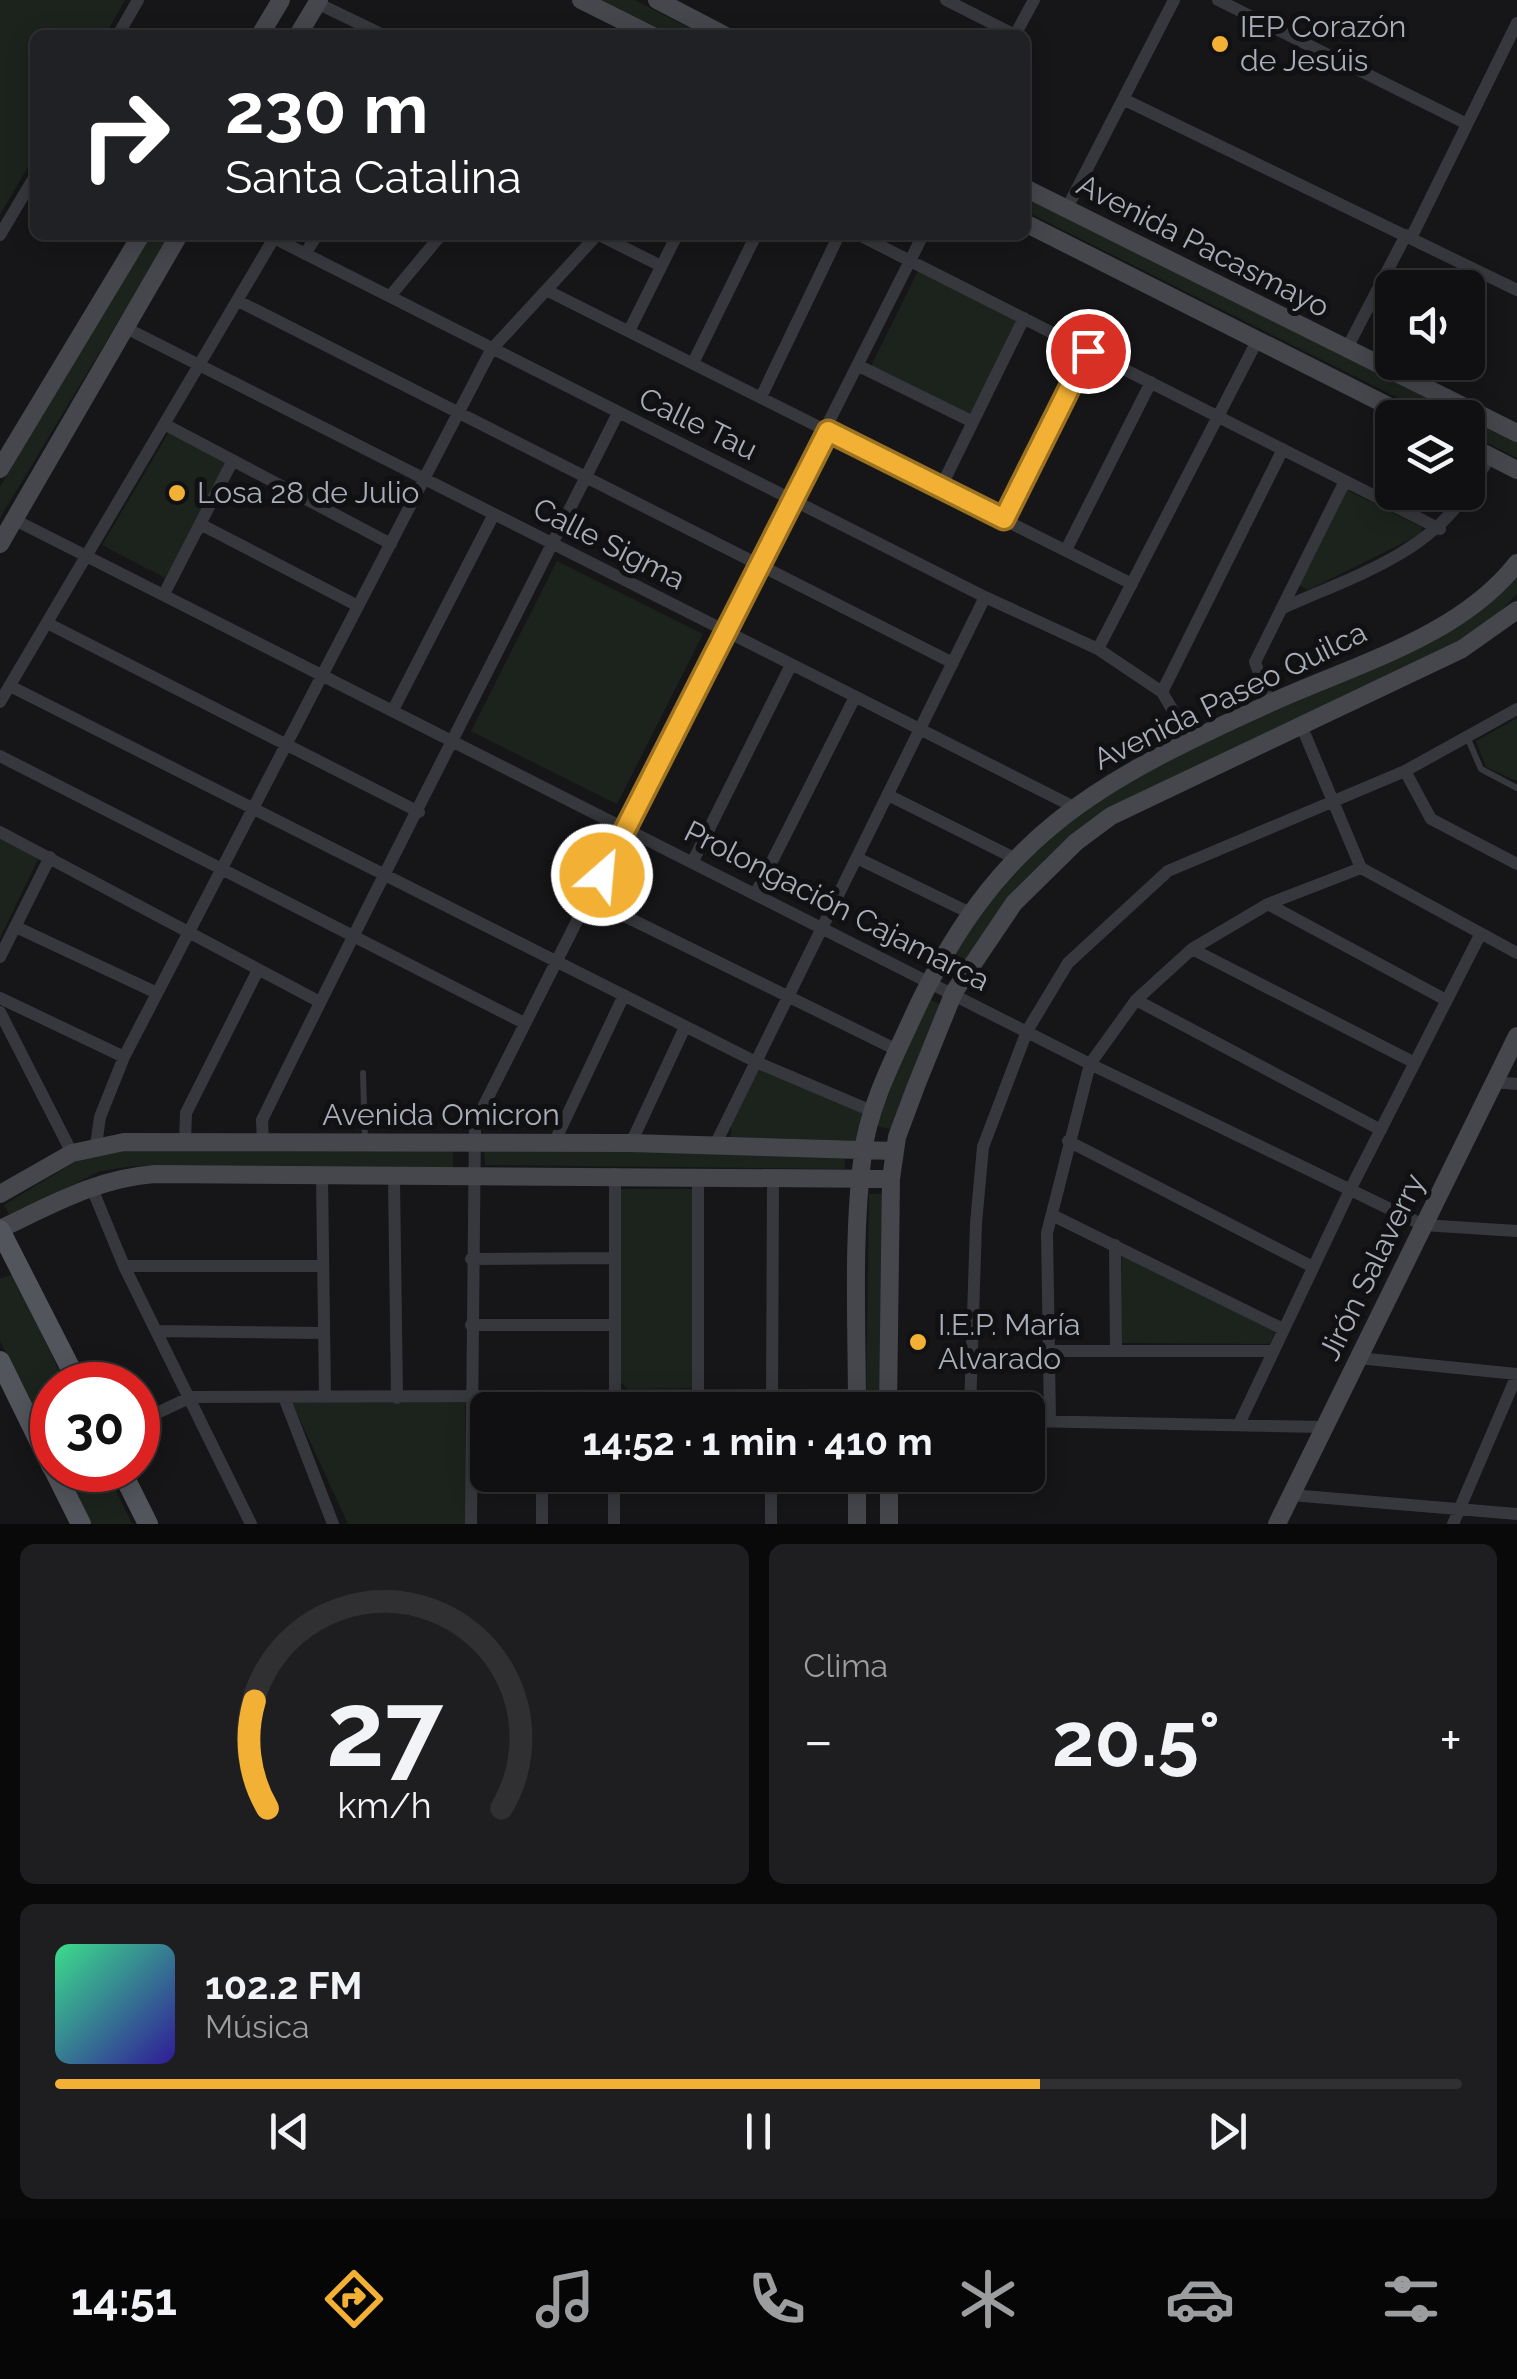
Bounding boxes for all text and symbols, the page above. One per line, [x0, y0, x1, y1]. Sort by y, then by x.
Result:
place label: IEP Corazón de Jesúis [1240, 9, 1406, 78]
marker: IEP Corazón de Jesúis [1209, 33, 1231, 55]
text: 230 m [225, 67, 429, 149]
icon: right [60, 70, 190, 200]
text: Santa Catalina [225, 151, 522, 204]
street label: Avenida Pacasmayo [1071, 167, 1335, 324]
map controls [1375, 270, 1485, 510]
button: sound [1375, 270, 1485, 380]
pin [1046, 309, 1131, 394]
icon: arrive [1061, 324, 1116, 379]
street label: Calle Tau [633, 380, 763, 467]
button: layers [1375, 400, 1485, 510]
place label: Losa 28 de Julio [197, 475, 419, 510]
marker: Losa 28 de Julio [166, 482, 188, 504]
street label: Calle Sigma [527, 490, 691, 597]
street label: Avenida Paseo Quilca [1088, 614, 1372, 777]
street label: Prolongación Cajamarca [679, 813, 996, 998]
position arrow [550, 823, 654, 927]
street label: Avenida Omicron [322, 1097, 560, 1132]
street label: Jirón Salaverry [1311, 1168, 1432, 1366]
place label: I.E.P. María Alvarado [938, 1307, 1080, 1376]
marker: I.E.P. María Alvarado [907, 1331, 929, 1353]
speed limit sign: 30 [30, 1362, 160, 1492]
text: 14:52 · 1 min · 410 m [582, 1419, 933, 1464]
text: Clima [804, 1647, 888, 1684]
text: 27 [326, 1668, 443, 1790]
text: 20.5° [1052, 1695, 1220, 1784]
text: − [804, 1708, 833, 1773]
text: + [1439, 1708, 1462, 1773]
text: km/h [337, 1784, 431, 1826]
text: 102.2 FM [205, 1963, 362, 2008]
text: Música [205, 2008, 310, 2045]
icon: previous [262, 2104, 317, 2159]
icon: pause [731, 2104, 786, 2159]
icon: next [1200, 2104, 1255, 2159]
icon: directions [319, 2264, 389, 2334]
icon: music [530, 2264, 600, 2334]
icon: phone [742, 2264, 812, 2334]
icon: climate [953, 2264, 1023, 2334]
icon: car [1165, 2264, 1235, 2334]
icon: filters [1376, 2264, 1446, 2334]
text: 14:51 [71, 2273, 177, 2326]

